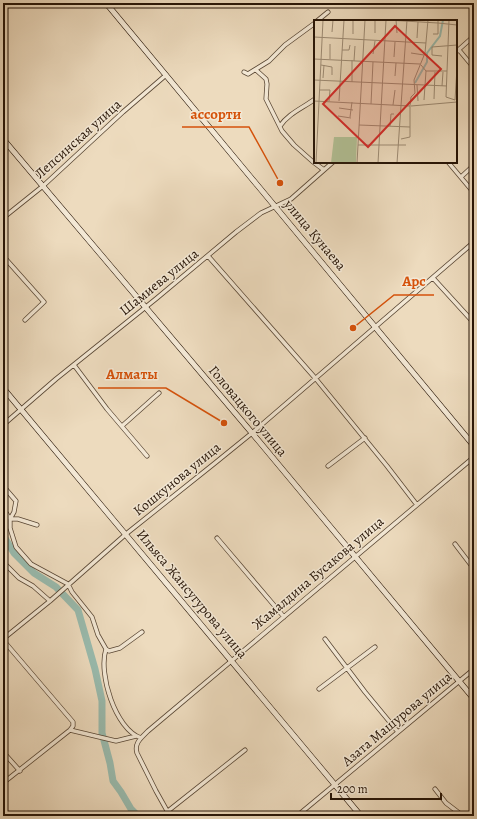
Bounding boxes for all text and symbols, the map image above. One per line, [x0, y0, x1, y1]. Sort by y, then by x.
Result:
inset map [314, 20, 457, 163]
street label: Лепсинская улица [31, 95, 126, 183]
callout: ассорти [182, 100, 249, 127]
text: ассорти [191, 104, 242, 124]
street label: улица Кунаева [279, 195, 351, 275]
street label: Шамиева улица [115, 244, 203, 320]
callout: Арс [394, 268, 434, 295]
text: Арс [401, 271, 426, 291]
callout: Алматы [98, 361, 166, 388]
street label: Головацкого улица [204, 361, 292, 461]
text: Алматы [105, 364, 158, 384]
street label: Кошкунова улица [129, 437, 225, 520]
street label: Жамалдина Бусакова улица [248, 512, 388, 634]
street label: Ильяса Жансугурова улица [132, 525, 252, 663]
street label: Азата Машурова улица [337, 667, 456, 771]
scale bar [331, 775, 441, 801]
text: 200 m [337, 781, 368, 797]

